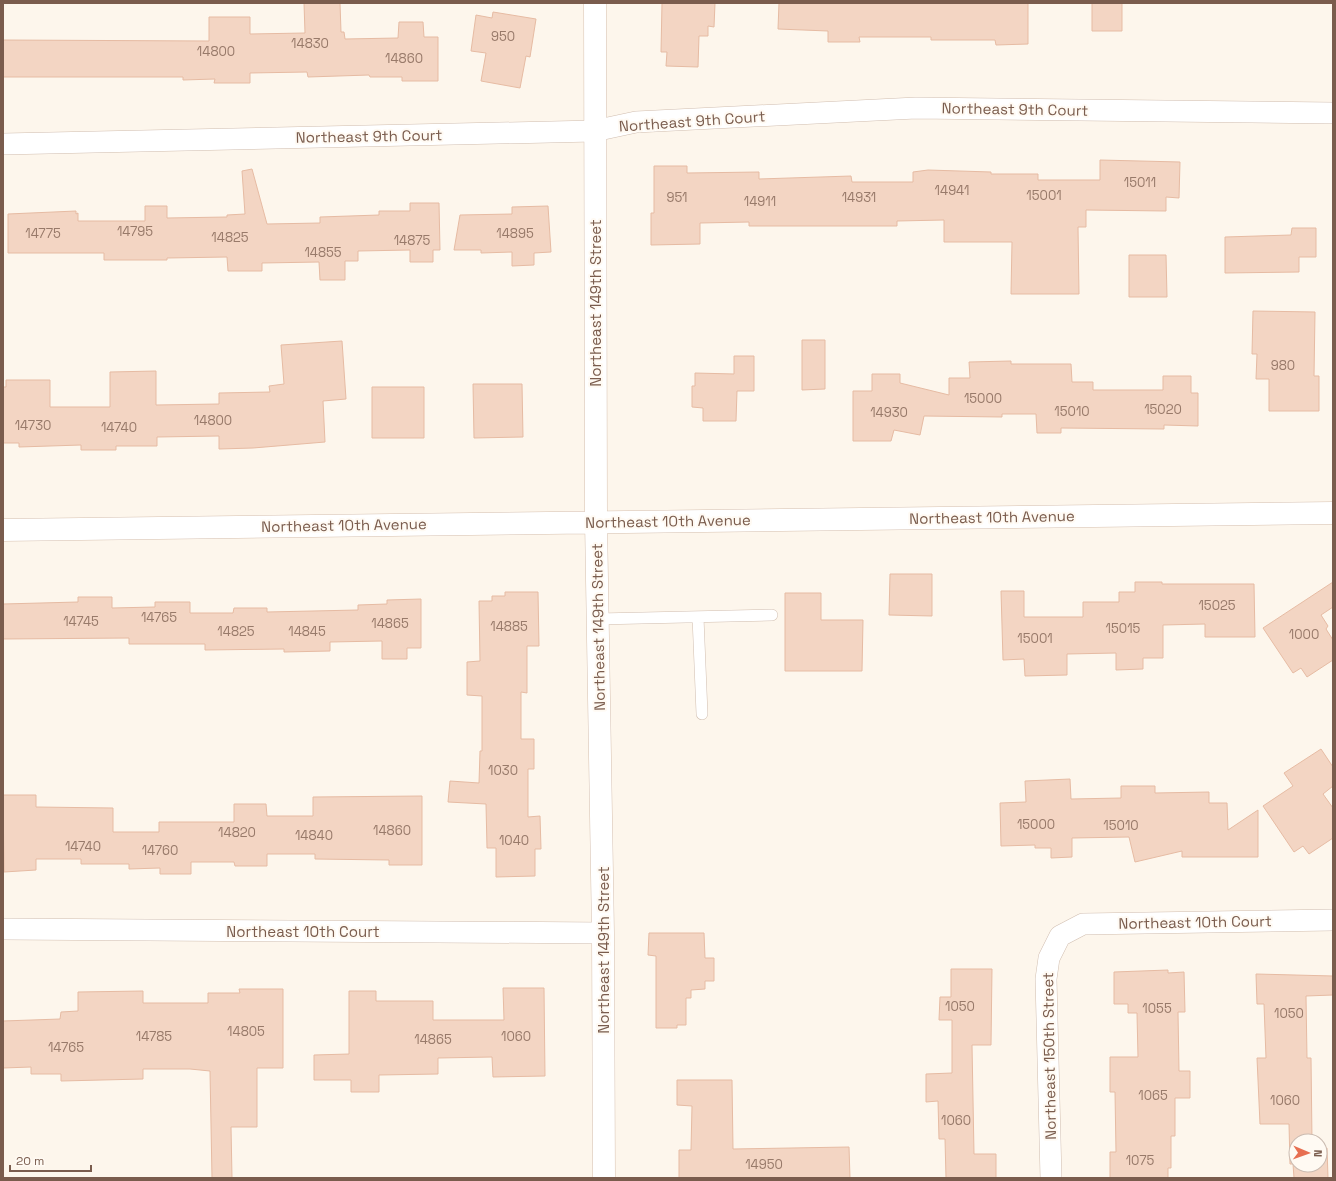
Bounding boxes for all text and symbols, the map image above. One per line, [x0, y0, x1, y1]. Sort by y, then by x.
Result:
house number: 950 [491, 28, 515, 45]
house number: 14830 [291, 35, 329, 52]
house number: 14800 [197, 43, 235, 60]
house number: 14860 [385, 50, 423, 67]
street label: Northeast 9th Court [942, 98, 1089, 120]
street label: Northeast 9th Court [618, 106, 766, 136]
street label: Northeast 9th Court [296, 125, 443, 147]
house number: 15011 [1124, 174, 1156, 191]
house number: 14941 [935, 182, 969, 199]
house number: 15001 [1026, 187, 1062, 204]
house number: 951 [667, 189, 688, 206]
house number: 14931 [842, 189, 876, 206]
house number: 14911 [744, 193, 776, 210]
street label: Northeast 149th Street [586, 219, 605, 387]
house number: 14795 [117, 223, 153, 240]
house number: 14775 [25, 225, 61, 242]
house number: 14895 [496, 225, 534, 242]
house number: 14825 [211, 229, 249, 246]
house number: 14875 [394, 232, 431, 249]
house number: 14855 [304, 244, 342, 261]
house number: 980 [1271, 357, 1295, 374]
house number: 15000 [964, 390, 1002, 407]
house number: 15020 [1144, 401, 1182, 418]
house number: 15010 [1054, 403, 1090, 420]
house number: 14930 [870, 404, 908, 421]
house number: 14800 [194, 412, 232, 429]
house number: 14730 [15, 417, 51, 434]
house number: 14740 [101, 419, 137, 436]
street label: Northeast 10th Avenue [909, 506, 1075, 528]
street label: Northeast 10th Avenue [585, 510, 751, 532]
street label: Northeast 10th Avenue [261, 514, 427, 536]
street label: Northeast 149th Street [587, 543, 609, 711]
house number: 15025 [1198, 597, 1236, 614]
house number: 14765 [141, 609, 177, 626]
house number: 14745 [63, 613, 99, 630]
house number: 14865 [371, 615, 409, 632]
house number: 14885 [490, 618, 528, 635]
house number: 15015 [1106, 620, 1141, 637]
house number: 14825 [217, 623, 255, 640]
house number: 14845 [288, 623, 326, 640]
house number: 1000 [1289, 626, 1319, 643]
house number: 15001 [1017, 630, 1053, 647]
house number: 1030 [488, 762, 518, 779]
house number: 15000 [1017, 816, 1055, 833]
house number: 15010 [1103, 817, 1139, 834]
house number: 14860 [373, 822, 411, 839]
house number: 14820 [218, 824, 256, 841]
house number: 14840 [295, 827, 333, 844]
house number: 1040 [499, 832, 529, 849]
house number: 14740 [65, 838, 101, 855]
house number: 14760 [142, 842, 178, 859]
street label: Northeast 149th Street [594, 866, 613, 1034]
street label: Northeast 10th Court [1118, 911, 1272, 933]
street label: Northeast 10th Court [226, 922, 380, 941]
street label: Northeast 150th Street [1038, 972, 1060, 1140]
house number: 1050 [945, 998, 975, 1015]
house number: 1055 [1142, 1000, 1172, 1017]
house number: 1050 [1274, 1005, 1304, 1022]
house number: 14805 [227, 1023, 265, 1040]
house number: 14785 [136, 1028, 172, 1045]
house number: 1060 [501, 1028, 531, 1045]
house number: 14865 [414, 1031, 452, 1048]
house number: 14765 [48, 1039, 84, 1056]
house number: 1065 [1138, 1087, 1168, 1104]
house number: 1060 [1270, 1092, 1300, 1109]
house number: 1060 [941, 1112, 971, 1129]
north arrow [1288, 1133, 1328, 1173]
scale bar [10, 1147, 91, 1173]
text: N [1311, 1149, 1325, 1157]
house number: 1075 [1126, 1152, 1155, 1169]
text: 20 m [16, 1153, 44, 1169]
house number: 14950 [745, 1156, 783, 1173]

